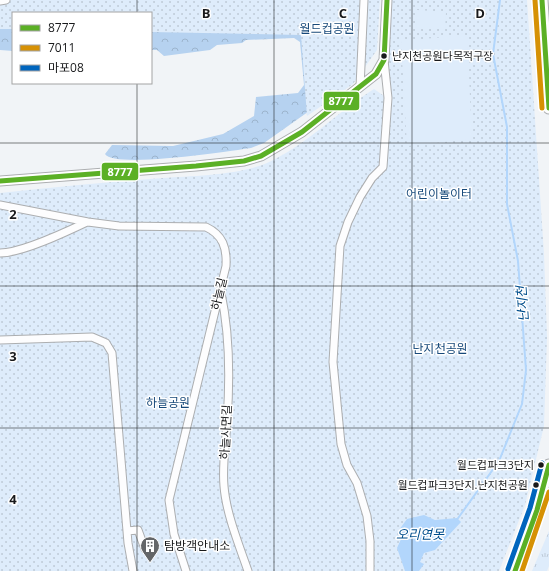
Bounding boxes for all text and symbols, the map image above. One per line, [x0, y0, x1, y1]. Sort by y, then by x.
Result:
text: B [202, 4, 211, 22]
text: C [339, 4, 347, 22]
text: D [475, 4, 485, 22]
legend [12, 12, 152, 84]
text: 8777 [48, 19, 76, 36]
park label: 월드컵공원 [299, 20, 355, 37]
text: 7011 [48, 39, 75, 56]
place label: 난지천공원다목적구장 [392, 48, 493, 63]
marker: 난지천공원다목적구장 [379, 51, 389, 61]
text: 마포08 [48, 59, 84, 76]
line badge: 8777 [323, 91, 360, 111]
text: 8777 [328, 93, 354, 108]
line badge: 8777 [101, 162, 139, 181]
text: 8777 [107, 164, 133, 179]
park label: 어린이놀이터 [406, 185, 472, 202]
text: 2 [9, 205, 17, 223]
street label: 하늘길 [207, 276, 231, 312]
water label: 난지천 [512, 284, 532, 323]
park label: 난지천공원 [412, 340, 468, 357]
text: 3 [9, 347, 17, 365]
park label: 하늘공원 [146, 394, 190, 411]
street label: 하늘사면길 [216, 404, 235, 460]
place label: 월드컵파크3단지 [457, 457, 534, 472]
marker: 월드컵파크3단지 [536, 460, 546, 470]
place label: 월드컵파크3단지.난지천공원 [397, 477, 528, 492]
marker: 월드컵파크3단지.난지천공원 [531, 480, 541, 490]
text: 4 [9, 490, 17, 508]
water label: 오리연못 [396, 525, 445, 543]
building icon: 탐방객안내소 [139, 535, 161, 563]
place label: 탐방객안내소 [164, 537, 230, 554]

